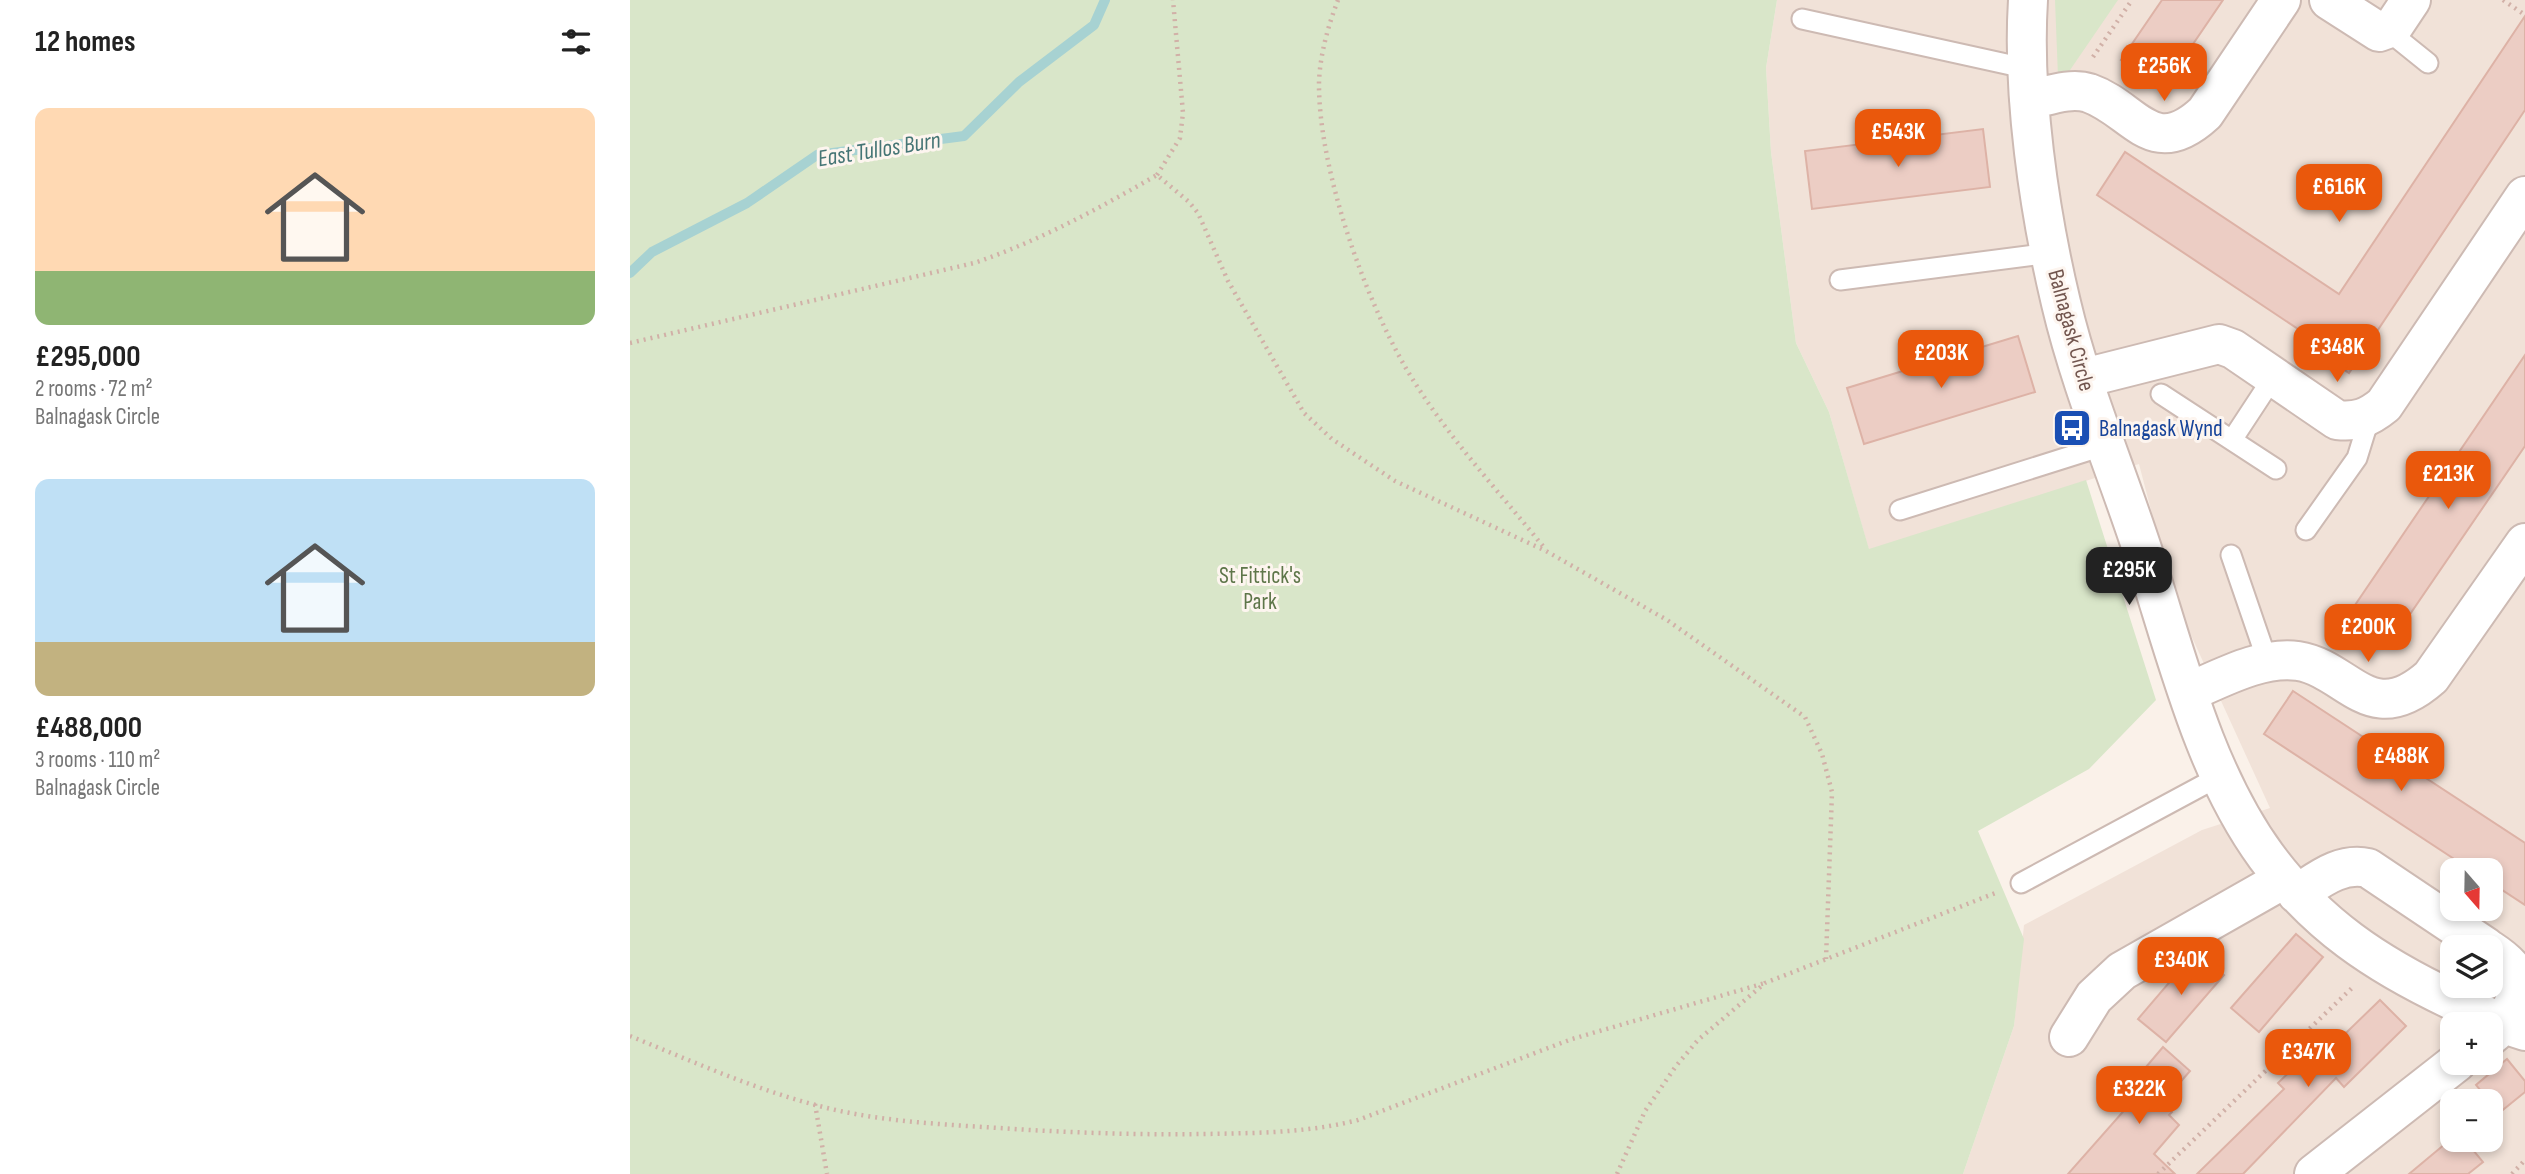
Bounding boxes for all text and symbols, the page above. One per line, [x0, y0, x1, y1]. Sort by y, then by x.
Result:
icon: filters [557, 23, 595, 61]
text: 12 homes [35, 24, 136, 60]
pin: £256K [2115, 43, 2213, 103]
text: £256K [2137, 52, 2191, 80]
pin: £543K [1849, 110, 1947, 169]
text: £543K [1871, 118, 1925, 146]
water label: East Tullos Burn [816, 125, 943, 174]
icon: home [252, 154, 378, 280]
pin: £616K [2290, 164, 2388, 224]
text: £616K [2312, 173, 2366, 201]
street label: Balnagask Circle [2041, 266, 2101, 394]
pin: £348K [2288, 324, 2386, 384]
pin: £203K [1892, 330, 1990, 390]
text: £348K [2309, 333, 2365, 361]
text: £295,000 [35, 339, 140, 375]
text: £203K [1914, 339, 1968, 367]
text: 2 rooms · 72 m² [35, 375, 153, 403]
text: Balnagask Circle [35, 403, 160, 431]
bus stop icon: Balnagask Wynd [2051, 407, 2093, 449]
place label: Balnagask Wynd [2099, 415, 2223, 443]
pin: £213K [2399, 452, 2497, 511]
text: £213K [2422, 460, 2474, 488]
icon: home [252, 525, 378, 651]
pin: £295K [2080, 548, 2178, 607]
text: £295K [2102, 556, 2156, 584]
park label: St Fittick's Park [1219, 562, 1301, 616]
pin: £200K [2319, 604, 2417, 664]
text: £200K [2340, 613, 2396, 641]
text: £488,000 [35, 710, 142, 746]
pin: £488K [2352, 734, 2450, 793]
text: £488K [2373, 742, 2429, 770]
text: 3 rooms · 110 m² [35, 746, 160, 774]
text: Balnagask Circle [35, 774, 160, 802]
north arrow [2440, 858, 2502, 920]
map controls [2440, 858, 2503, 1152]
button: layers [2440, 935, 2503, 998]
pin: £340K [2132, 937, 2230, 997]
text: £340K [2153, 946, 2209, 974]
button: + [2440, 1012, 2503, 1075]
pin: £347K [2259, 1030, 2357, 1089]
text: £347K [2281, 1038, 2335, 1066]
pin: £322K [2090, 1066, 2188, 1126]
text: £322K [2112, 1075, 2166, 1103]
button: − [2440, 1089, 2503, 1152]

